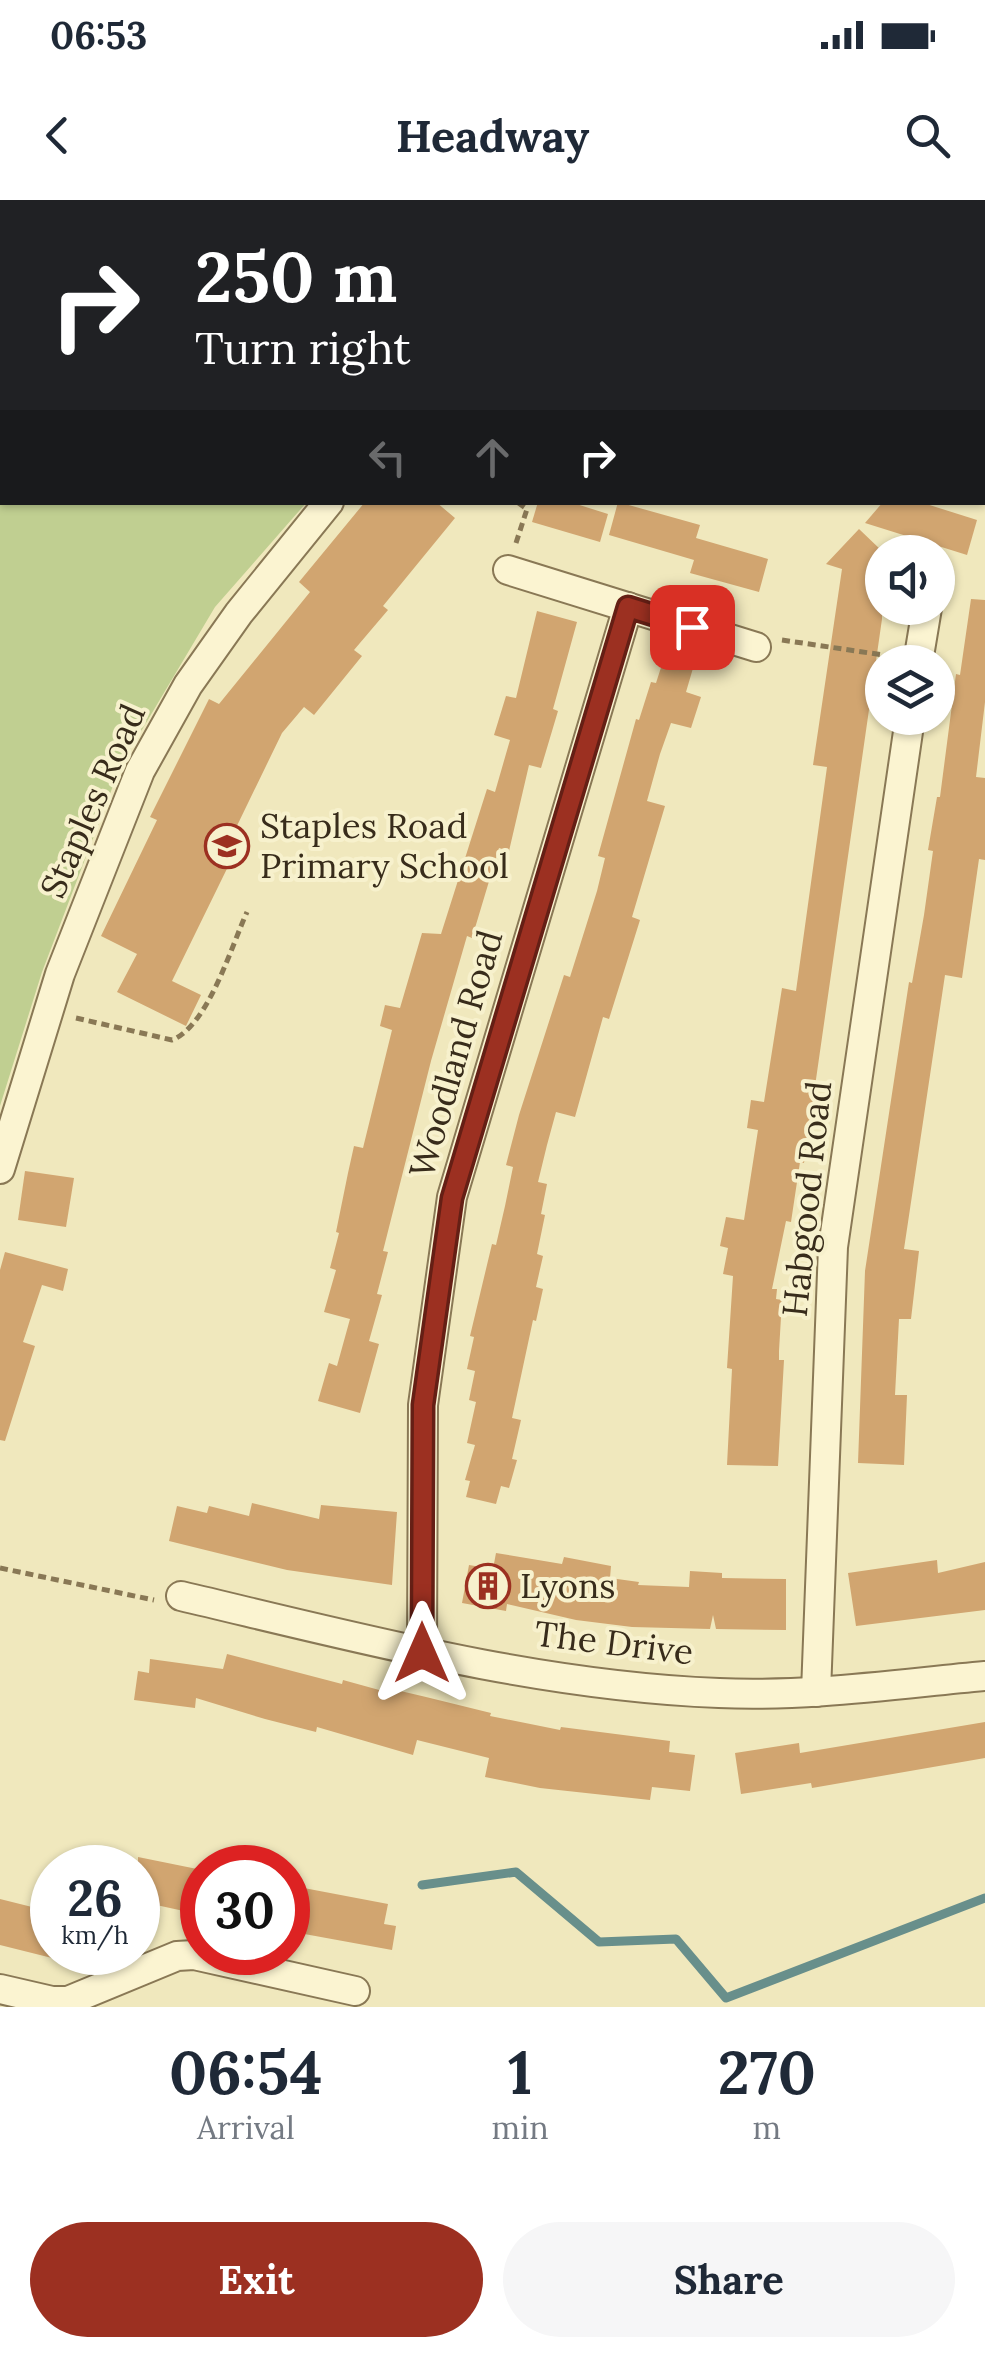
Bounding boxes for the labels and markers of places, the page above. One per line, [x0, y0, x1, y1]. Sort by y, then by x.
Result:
pin [650, 585, 735, 670]
place label: Staples Road Primary School [260, 803, 509, 888]
school or university icon: Staples Road Primary School [204, 823, 250, 869]
building icon: Lyons [465, 1563, 511, 1609]
place label: Lyons [520, 1563, 615, 1608]

